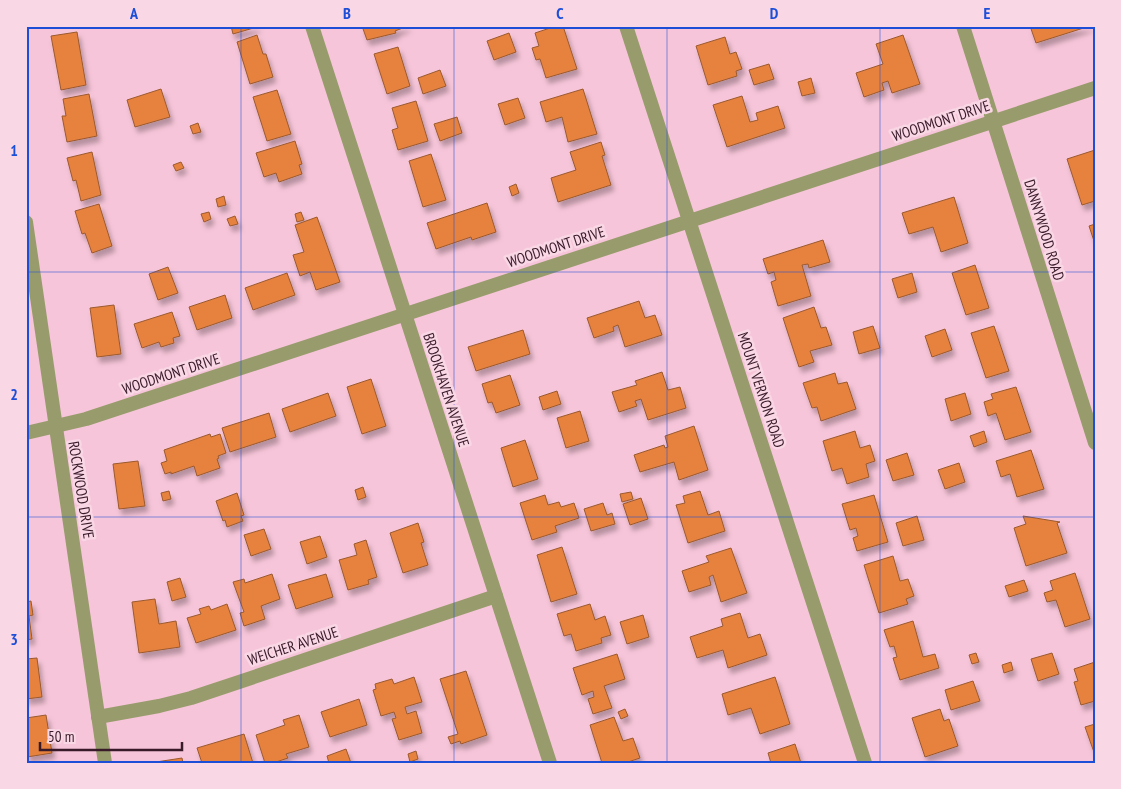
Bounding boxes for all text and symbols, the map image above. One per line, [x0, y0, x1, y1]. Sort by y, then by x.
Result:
text: A [129, 3, 139, 23]
text: B [343, 3, 351, 23]
text: C [556, 3, 564, 23]
text: D [770, 3, 779, 23]
text: E [984, 3, 991, 23]
street label: WOODMONT DRIVE [890, 96, 992, 145]
text: 1 [10, 140, 18, 160]
street label: DANNYWOOD ROAD [1020, 177, 1069, 283]
street label: WOODMONT DRIVE [505, 222, 607, 271]
street label: BROOKHAVEN AVENUE [419, 330, 474, 449]
street label: MOUNT VERNON ROAD [734, 330, 789, 450]
street label: WOODMONT DRIVE [120, 349, 222, 398]
text: 2 [10, 384, 18, 404]
street label: ROCKWOOD DRIVE [64, 440, 99, 540]
street label: WEICHER AVENUE [245, 622, 340, 669]
text: 3 [10, 629, 18, 649]
scale bar [40, 719, 182, 751]
text: 50 m [48, 727, 74, 746]

